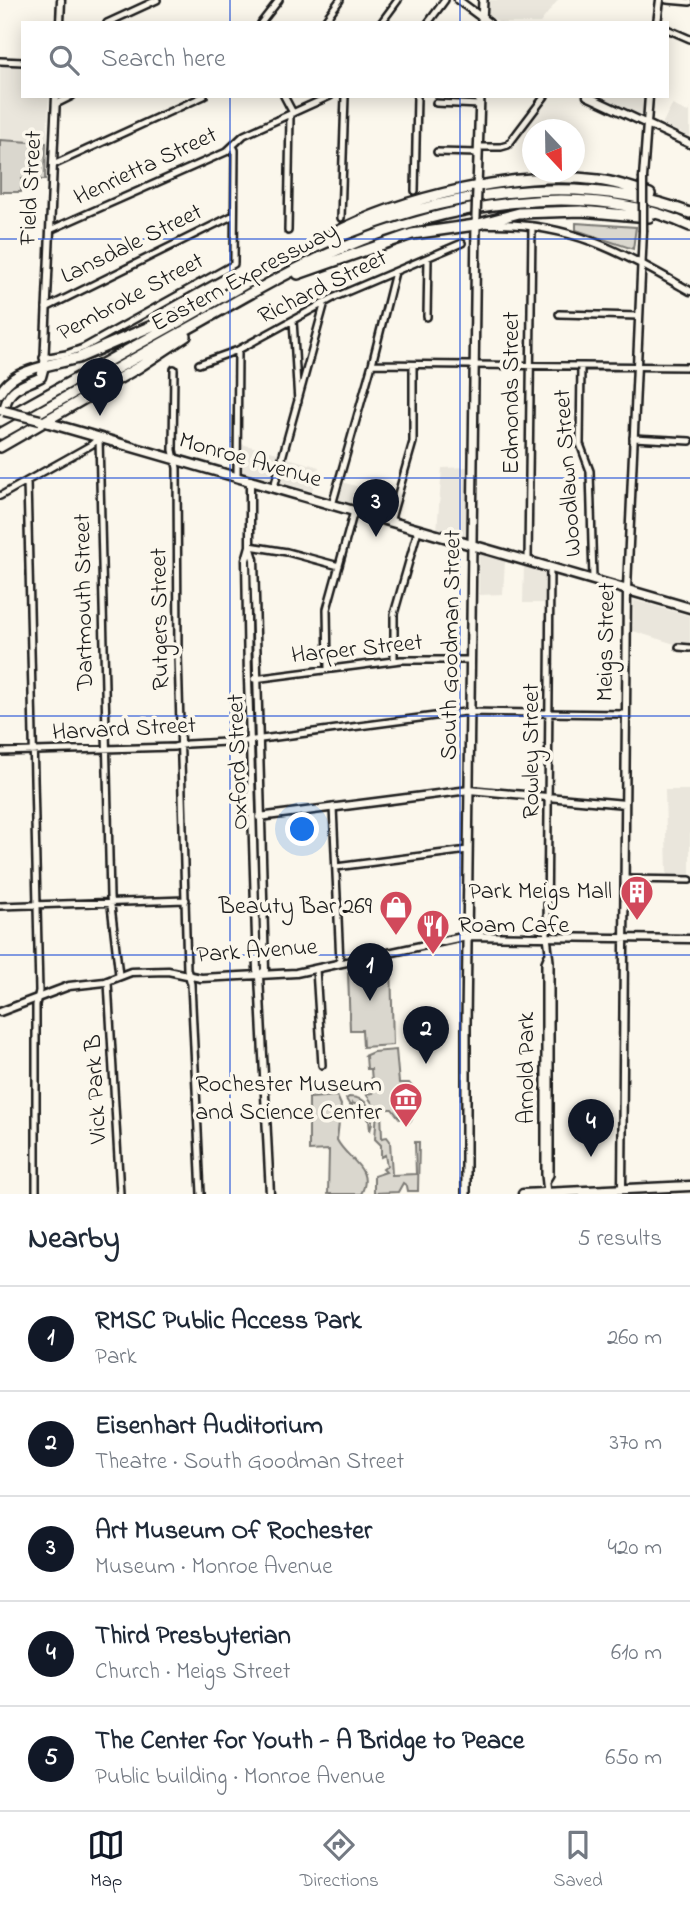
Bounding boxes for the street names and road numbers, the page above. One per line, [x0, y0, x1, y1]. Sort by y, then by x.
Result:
street label: Henrietta Street [69, 118, 223, 216]
street label: Field Street [11, 130, 52, 247]
street label: Lansdale Street [55, 196, 209, 294]
street label: Eastern Expressway [145, 214, 345, 343]
street label: Richard Street [252, 242, 394, 334]
street label: Pembroke Street [52, 245, 210, 351]
street label: Edmonds Street [495, 311, 530, 475]
street label: Woodlawn Street [546, 388, 592, 558]
street label: Monroe Avenue [174, 424, 326, 498]
street label: Dartmouth Street [66, 513, 104, 692]
street label: South Goodman Street [432, 530, 472, 760]
street label: Rutgers Street [142, 547, 180, 691]
street label: Meigs Street [588, 582, 626, 702]
street label: Harper Street [289, 626, 425, 674]
street label: Rowley Street [515, 683, 551, 819]
street label: Oxford Street [219, 693, 259, 831]
street label: Harvard Street [51, 709, 197, 751]
street label: Park Avenue [195, 930, 319, 974]
street label: Arnold Park [510, 1011, 545, 1124]
street label: Vick Park B [77, 1033, 117, 1146]

